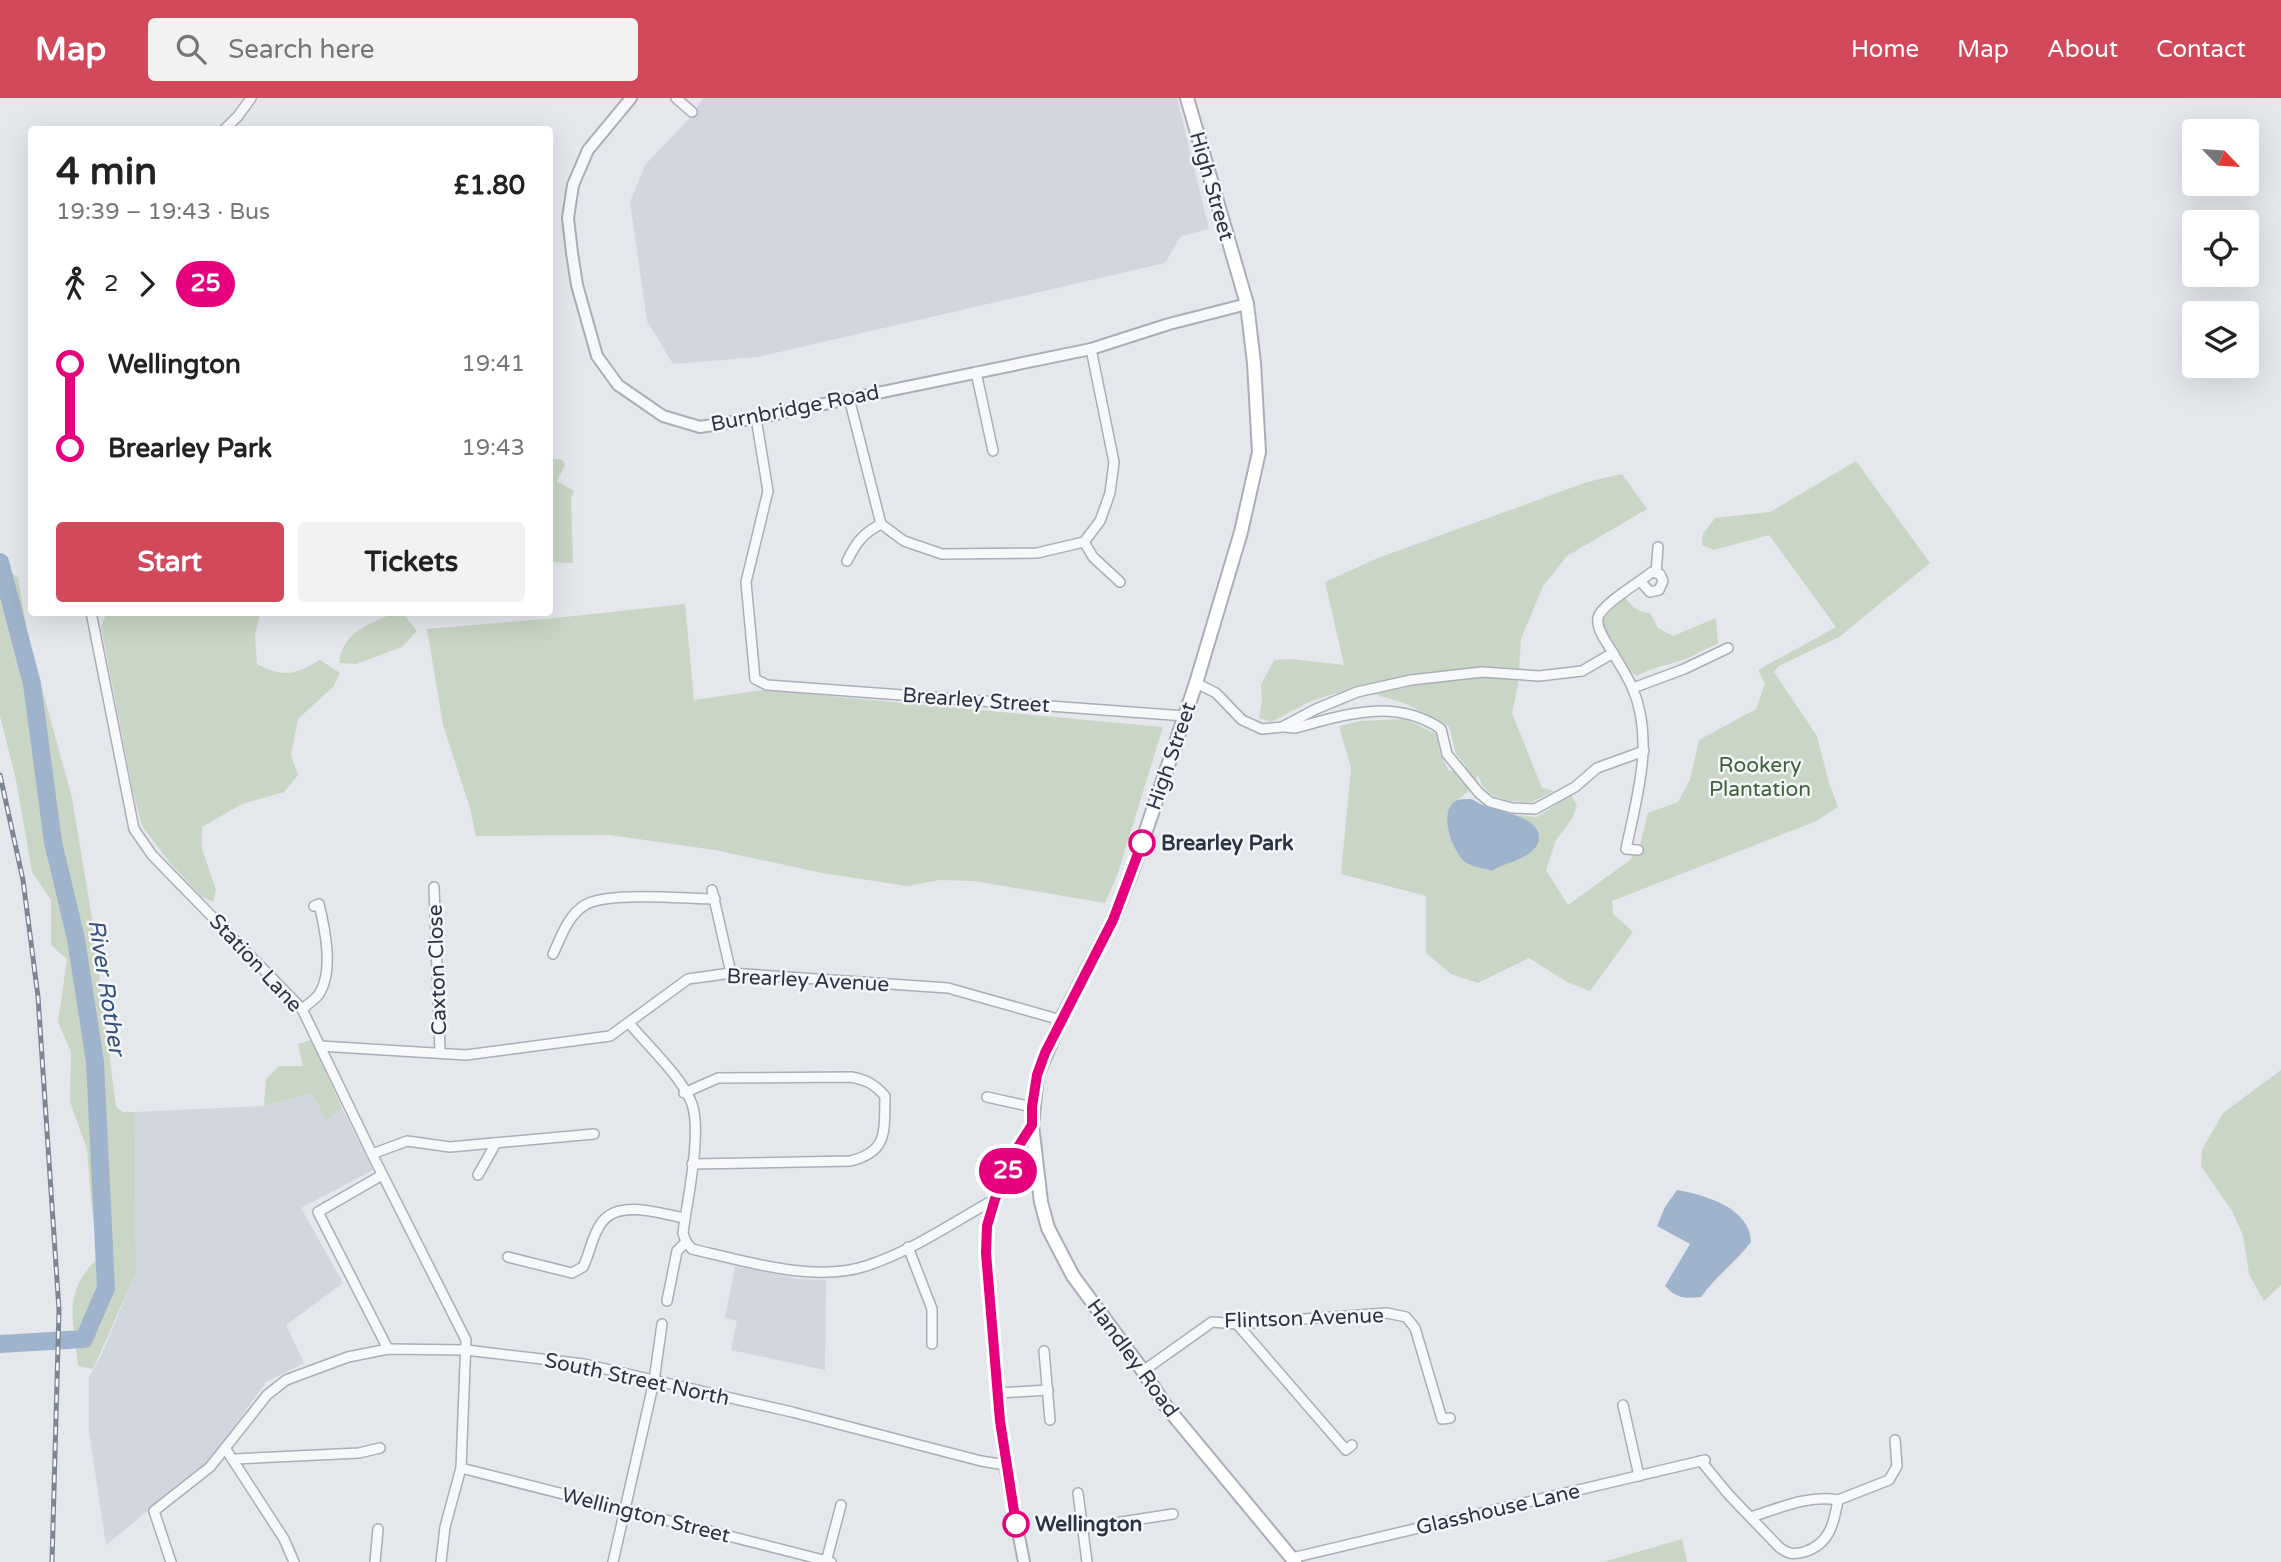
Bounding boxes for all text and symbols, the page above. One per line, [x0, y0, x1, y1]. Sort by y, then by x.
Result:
search box [148, 18, 638, 81]
text: Map [35, 30, 106, 69]
icon: search [172, 30, 210, 68]
text: Search here [228, 34, 374, 65]
text: Home [1851, 35, 1919, 64]
text: Map [1957, 35, 2009, 64]
text: About [2047, 35, 2118, 64]
text: Contact [2156, 35, 2246, 64]
north arrow [2182, 119, 2259, 196]
map controls [2182, 119, 2259, 378]
street label: High Street [1184, 129, 1239, 244]
text: 4 min [56, 149, 157, 195]
text: £1.80 [454, 170, 525, 201]
text: 19:39 – 19:43 · Bus [56, 198, 270, 226]
button: locate [2182, 210, 2259, 287]
icon: walk [56, 265, 94, 303]
icon: forward [128, 265, 166, 303]
text: 25 [190, 269, 221, 298]
text: 2 [104, 270, 118, 298]
button: layers [2182, 301, 2259, 378]
text: Wellington [108, 349, 241, 380]
text: 19:41 [461, 350, 525, 378]
street label: Burnbridge Road [709, 380, 881, 437]
text: Brearley Park [108, 433, 272, 464]
text: 19:43 [461, 434, 525, 462]
button: Start [56, 522, 284, 602]
button: Tickets [298, 522, 525, 602]
street label: Brearley Street [901, 683, 1050, 718]
street label: High Street [1141, 699, 1202, 813]
park label: Rookery Plantation [1709, 753, 1811, 802]
marker: Brearley Park [1129, 830, 1155, 856]
place label: Brearley Park [1161, 831, 1294, 856]
street label: Caxton Close [423, 904, 452, 1036]
street label: Station Lane [204, 909, 307, 1018]
water label: River Rother [81, 917, 131, 1060]
street label: Brearley Avenue [726, 964, 890, 997]
line badge: 25 [976, 1148, 1040, 1194]
text: 25 [993, 1156, 1023, 1185]
street label: Handley Road [1081, 1294, 1184, 1422]
street label: Flintson Avenue [1224, 1303, 1384, 1334]
street label: South Street North [542, 1348, 732, 1411]
street label: Glasshouse Lane [1414, 1478, 1583, 1540]
street label: Wellington Street [559, 1482, 733, 1549]
marker: Wellington [1003, 1511, 1029, 1537]
place label: Wellington [1035, 1512, 1142, 1537]

